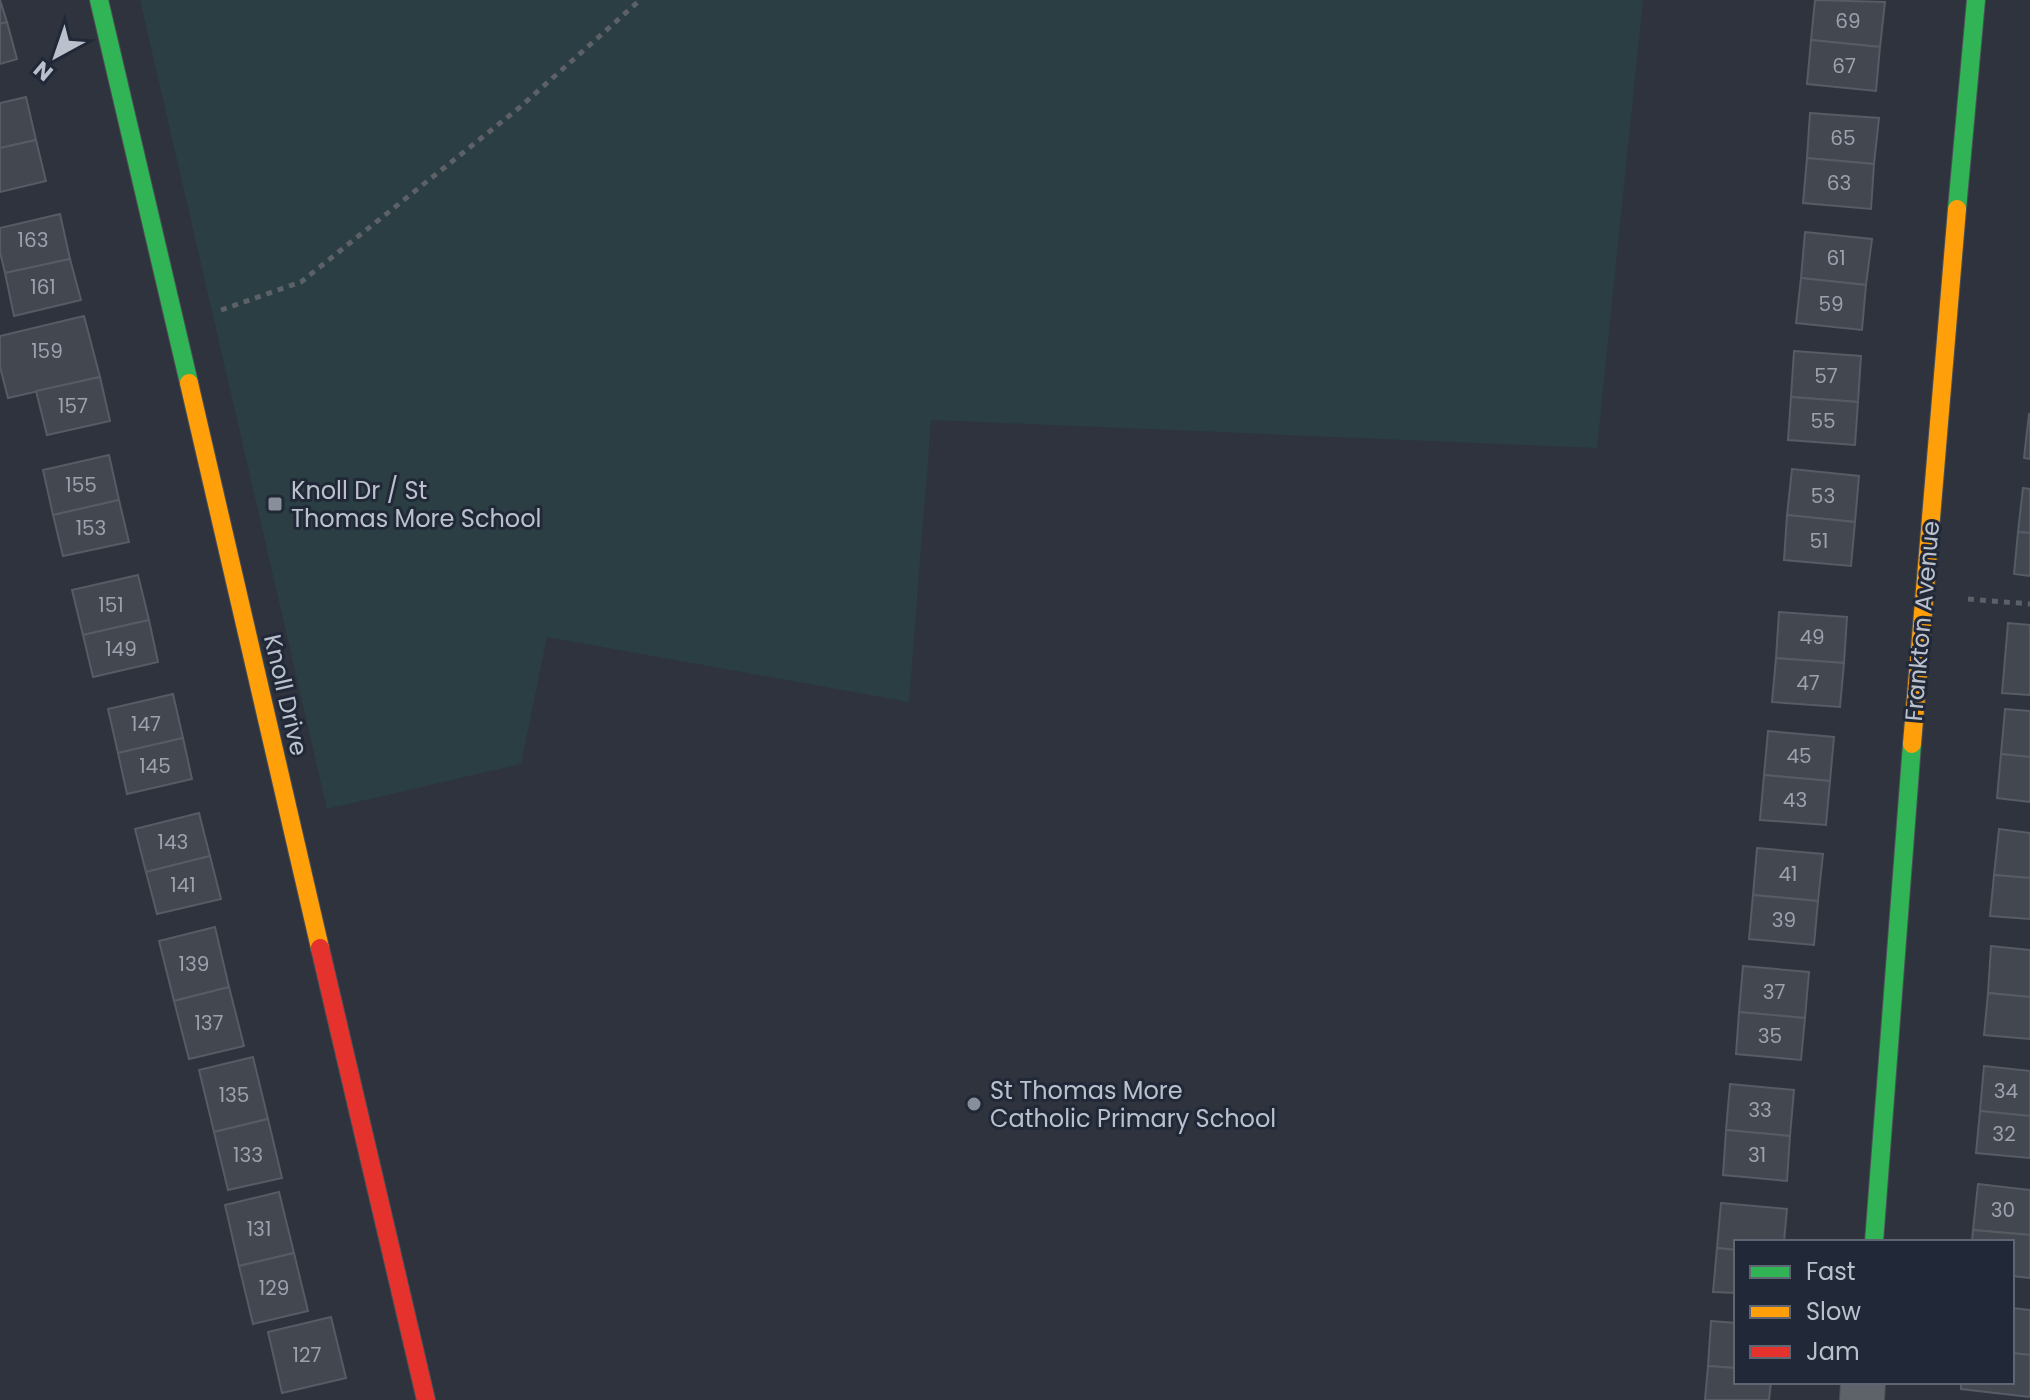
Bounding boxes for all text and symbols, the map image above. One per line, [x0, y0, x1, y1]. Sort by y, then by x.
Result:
house number: 69 [1835, 7, 1861, 35]
north arrow [16, 16, 96, 96]
house number: 67 [1832, 52, 1856, 80]
text: N [27, 54, 60, 88]
house number: 65 [1830, 124, 1856, 152]
house number: 63 [1827, 169, 1851, 197]
house number: 163 [18, 226, 48, 254]
house number: 61 [1826, 244, 1846, 272]
house number: 161 [30, 273, 56, 301]
house number: 59 [1818, 290, 1844, 318]
house number: 159 [31, 337, 63, 365]
house number: 57 [1814, 362, 1838, 390]
house number: 157 [58, 392, 88, 420]
house number: 55 [1810, 407, 1836, 435]
house number: 155 [65, 471, 97, 499]
place label: Knoll Dr / St Thomas More School [291, 474, 542, 535]
house number: 53 [1811, 482, 1835, 510]
marker: Knoll Dr / St Thomas More School [266, 495, 284, 513]
house number: 153 [76, 514, 106, 542]
street label: Frankton Avenue [1897, 519, 1947, 723]
house number: 51 [1810, 527, 1828, 555]
house number: 151 [98, 591, 124, 619]
house number: 49 [1799, 623, 1825, 651]
street label: Knoll Drive [256, 631, 316, 759]
house number: 149 [105, 635, 137, 663]
house number: 47 [1796, 669, 1820, 697]
house number: 147 [131, 710, 161, 738]
house number: 45 [1786, 742, 1812, 770]
house number: 145 [139, 752, 171, 780]
house number: 43 [1783, 786, 1807, 814]
house number: 143 [158, 828, 188, 856]
house number: 41 [1779, 860, 1797, 888]
house number: 141 [170, 871, 196, 899]
house number: 39 [1772, 906, 1796, 934]
house number: 139 [179, 950, 209, 978]
house number: 37 [1763, 978, 1785, 1006]
house number: 137 [194, 1009, 224, 1037]
house number: 35 [1758, 1022, 1782, 1050]
place label: St Thomas More Catholic Primary School [990, 1074, 1276, 1135]
house number: 34 [1994, 1077, 2018, 1105]
house number: 135 [219, 1081, 249, 1109]
marker: St Thomas More Catholic Primary School [965, 1095, 983, 1113]
house number: 33 [1748, 1096, 1772, 1124]
house number: 32 [1992, 1120, 2016, 1148]
house number: 133 [233, 1141, 263, 1169]
house number: 31 [1748, 1141, 1766, 1169]
house number: 30 [1991, 1196, 2015, 1224]
house number: 131 [247, 1215, 271, 1243]
legend [1734, 1240, 2014, 1384]
text: Fast [1806, 1255, 1856, 1288]
house number: 129 [259, 1274, 289, 1302]
text: Slow [1806, 1295, 1861, 1328]
text: Jam [1806, 1335, 1860, 1368]
house number: 127 [293, 1341, 321, 1369]

